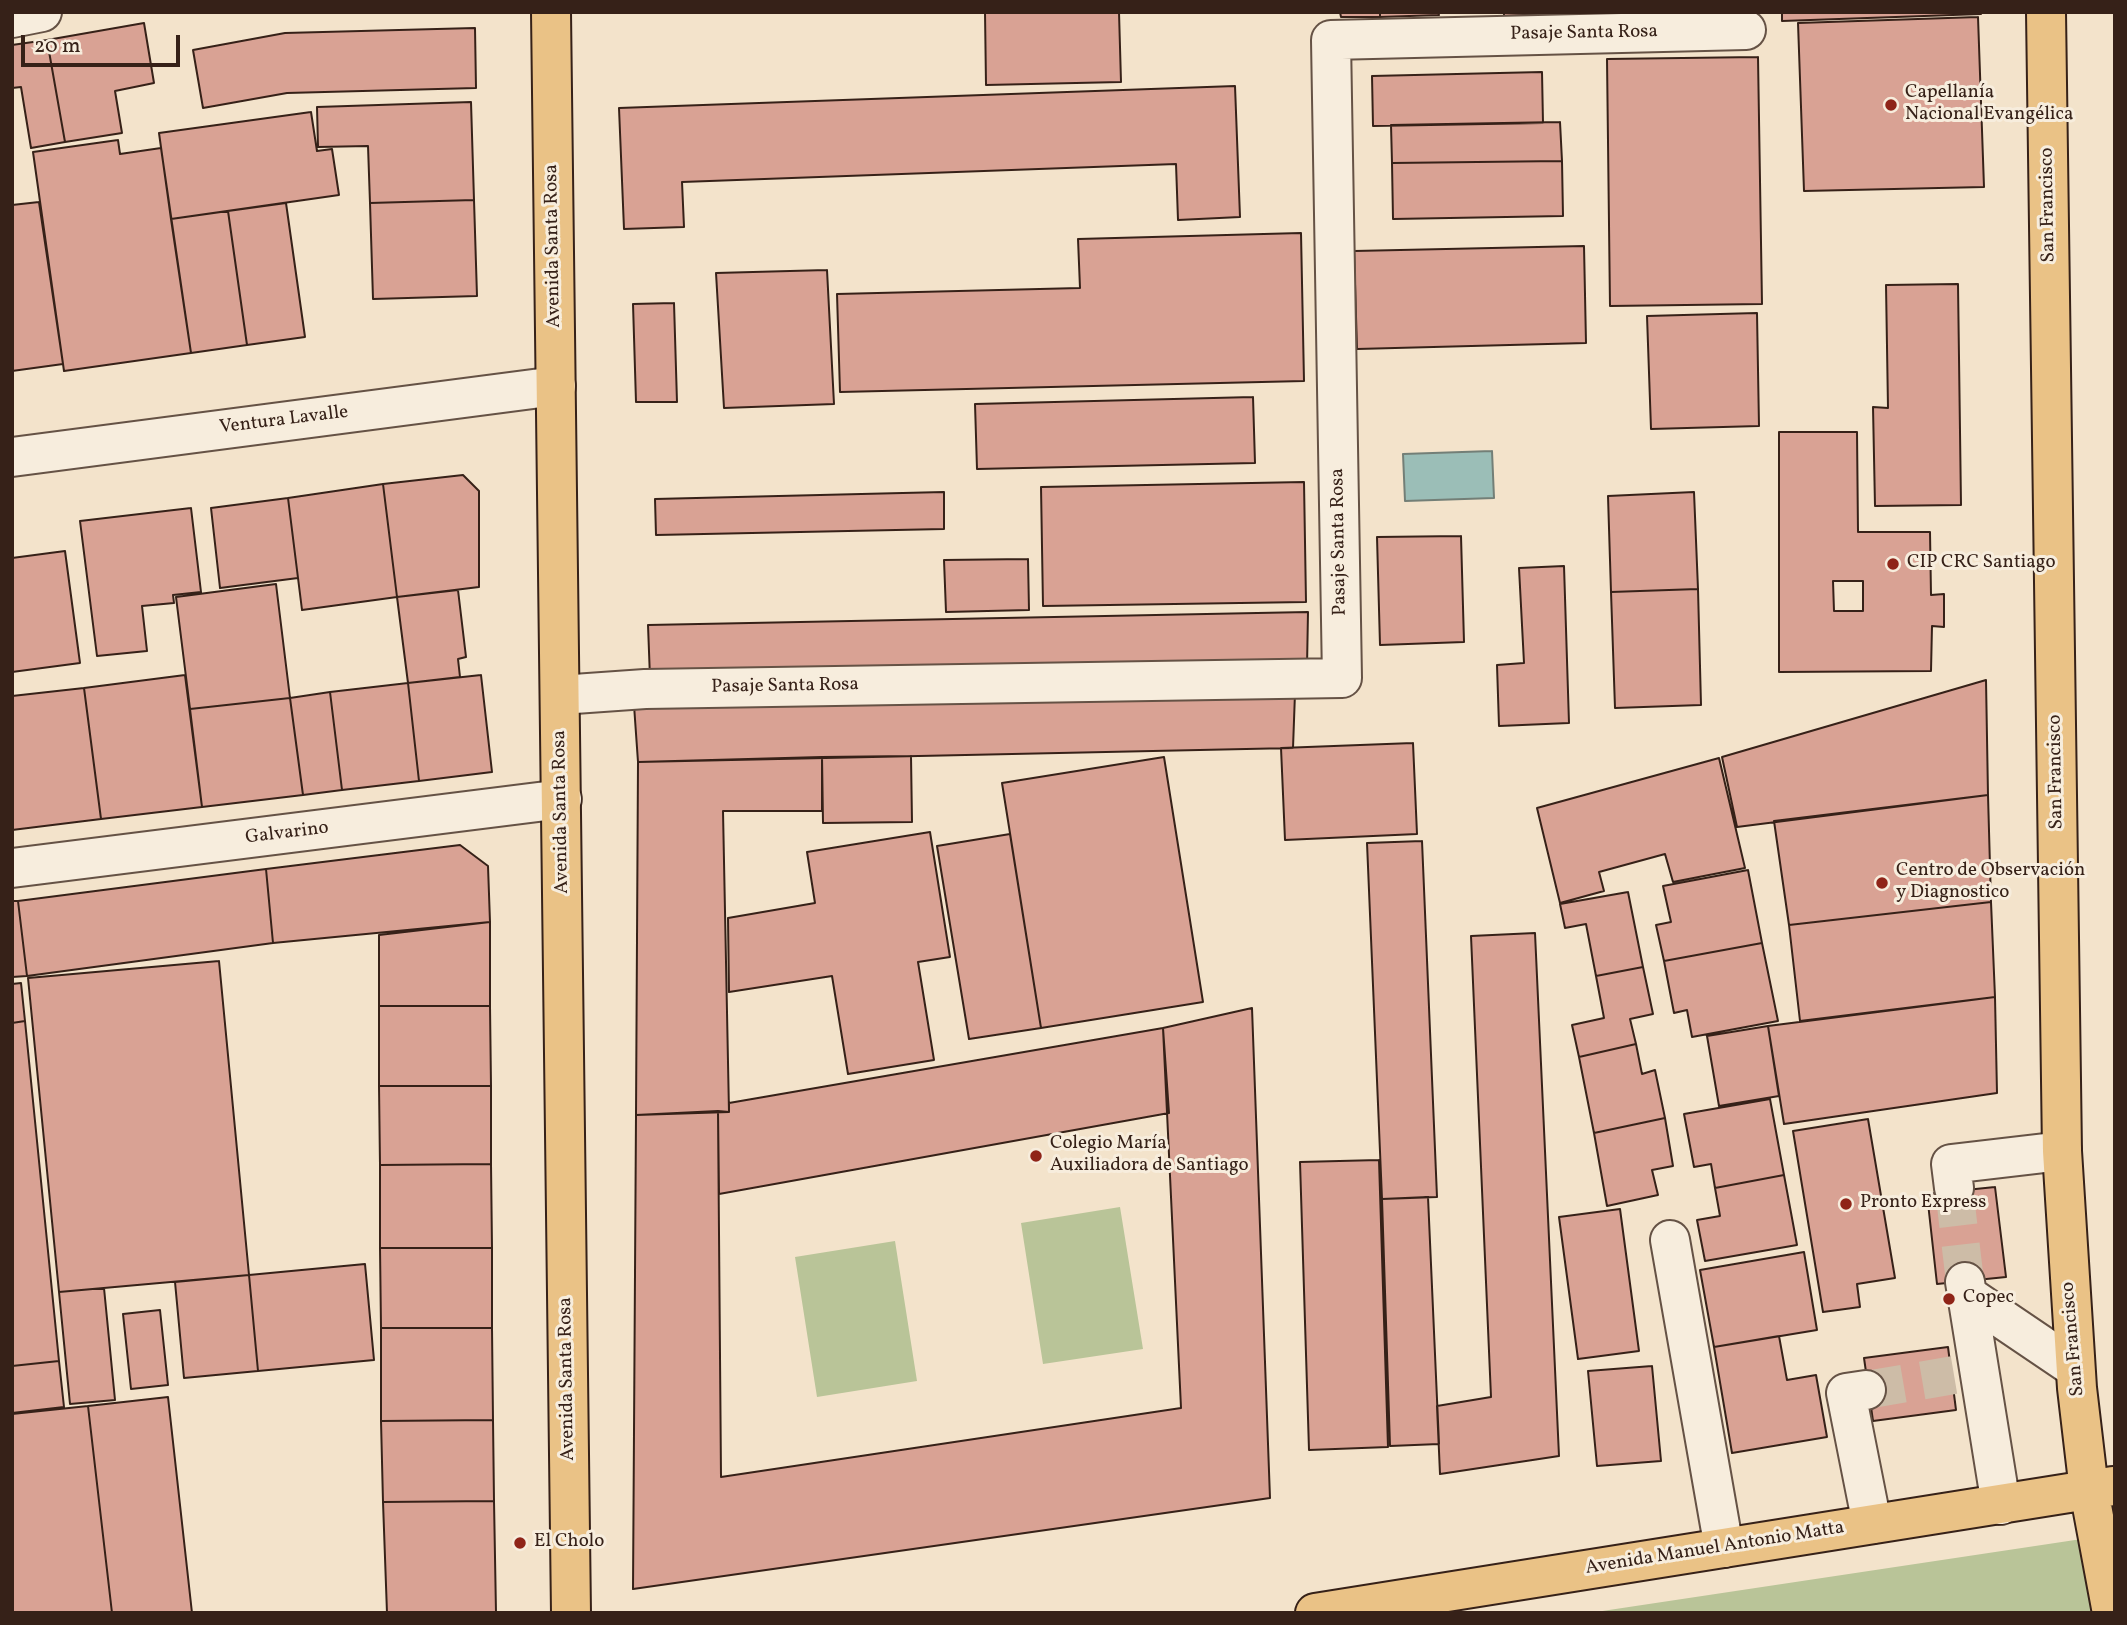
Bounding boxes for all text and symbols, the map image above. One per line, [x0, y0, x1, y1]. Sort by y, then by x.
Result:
scale bar [24, 21, 184, 65]
street label: Pasaje Santa Rosa [1510, 21, 1658, 47]
text: 20 m [34, 32, 80, 61]
place label: Capellanía Nacional Evangélica [1905, 83, 2073, 127]
marker: Capellanía Nacional Evangélica [1883, 97, 1899, 113]
street label: San Francisco [2037, 147, 2061, 263]
street label: Avenida Santa Rosa [541, 164, 567, 328]
street label: Ventura Lavalle [218, 402, 350, 440]
street label: Pasaje Santa Rosa [1327, 468, 1353, 616]
place label: CIP CRC Santiago [1907, 553, 2056, 575]
marker: CIP CRC Santiago [1885, 556, 1901, 572]
street label: Pasaje Santa Rosa [711, 674, 859, 700]
street label: San Francisco [2045, 714, 2069, 830]
street label: Avenida Santa Rosa [549, 730, 575, 894]
street label: Galvarino [244, 818, 330, 850]
place label: Centro de Observación y Diagnostico [1896, 861, 2085, 905]
marker: Centro de Observación y Diagnostico [1874, 875, 1890, 891]
place label: Colegio María Auxiliadora de Santiago [1050, 1134, 1249, 1178]
marker: Colegio María Auxiliadora de Santiago [1028, 1148, 1044, 1164]
place label: Pronto Express [1860, 1193, 1986, 1215]
marker: Pronto Express [1838, 1196, 1854, 1212]
street label: San Francisco [2058, 1281, 2090, 1397]
place label: Copec [1963, 1288, 2014, 1310]
marker: Copec [1941, 1291, 1957, 1307]
street label: Avenida Santa Rosa [555, 1297, 581, 1461]
street label: Avenida Manuel Antonio Matta [1584, 1517, 1846, 1581]
place label: El Cholo [534, 1532, 604, 1554]
marker: El Cholo [512, 1535, 528, 1551]

